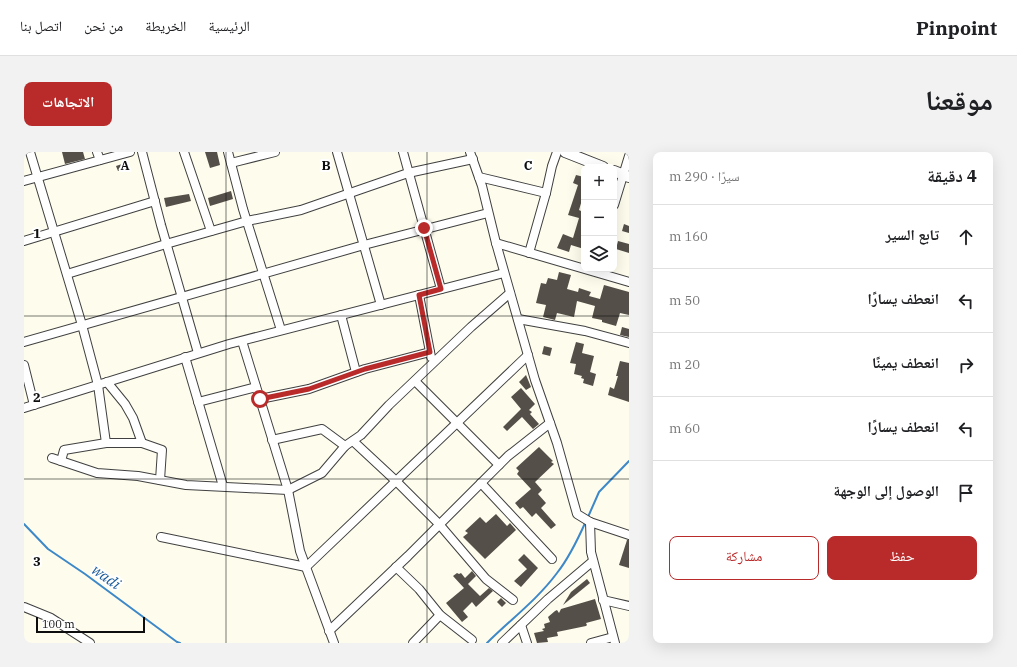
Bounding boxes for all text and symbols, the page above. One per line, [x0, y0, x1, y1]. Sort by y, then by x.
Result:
text: Pinpoint [916, 16, 997, 40]
text: اتصل بنا [20, 17, 62, 35]
text: من نحن [84, 17, 123, 35]
text: الخريطة [145, 17, 186, 35]
text: الرئيسية [208, 17, 250, 35]
text: موقعنا [925, 81, 993, 118]
button: الاتجاهات [24, 82, 112, 126]
text: A [120, 157, 130, 174]
text: B [321, 157, 331, 174]
text: C [524, 157, 533, 174]
map controls [581, 164, 617, 272]
button: + [581, 164, 617, 200]
text: 4 دقيقة [927, 165, 977, 187]
text: سيرًا · 290 m [669, 168, 740, 185]
button: − [581, 200, 617, 236]
route end [415, 219, 433, 237]
text: 1 [33, 225, 41, 242]
text: تابع السير [885, 225, 939, 244]
icon: ahead [955, 226, 977, 248]
text: 160 m [669, 228, 708, 245]
button: layers [581, 236, 617, 272]
text: انعطف يسارًا [868, 289, 939, 308]
icon: left [955, 290, 977, 312]
text: 50 m [669, 292, 700, 309]
text: انعطف يمينًا [872, 353, 939, 372]
icon: right [955, 354, 977, 376]
text: 20 m [669, 356, 700, 373]
text: 2 [33, 389, 41, 406]
route start [251, 390, 269, 408]
text: انعطف يسارًا [868, 417, 939, 436]
icon: left [955, 418, 977, 440]
text: 60 m [669, 420, 700, 437]
text: الوصول إلى الوجهة [833, 481, 939, 500]
icon: arrive [955, 482, 977, 504]
button: مشاركة [669, 536, 819, 580]
button: حفظ [827, 536, 977, 580]
text: 3 [33, 553, 41, 570]
water label: wadi [88, 560, 125, 594]
scale bar [36, 615, 145, 634]
text: 100 m [42, 617, 75, 631]

